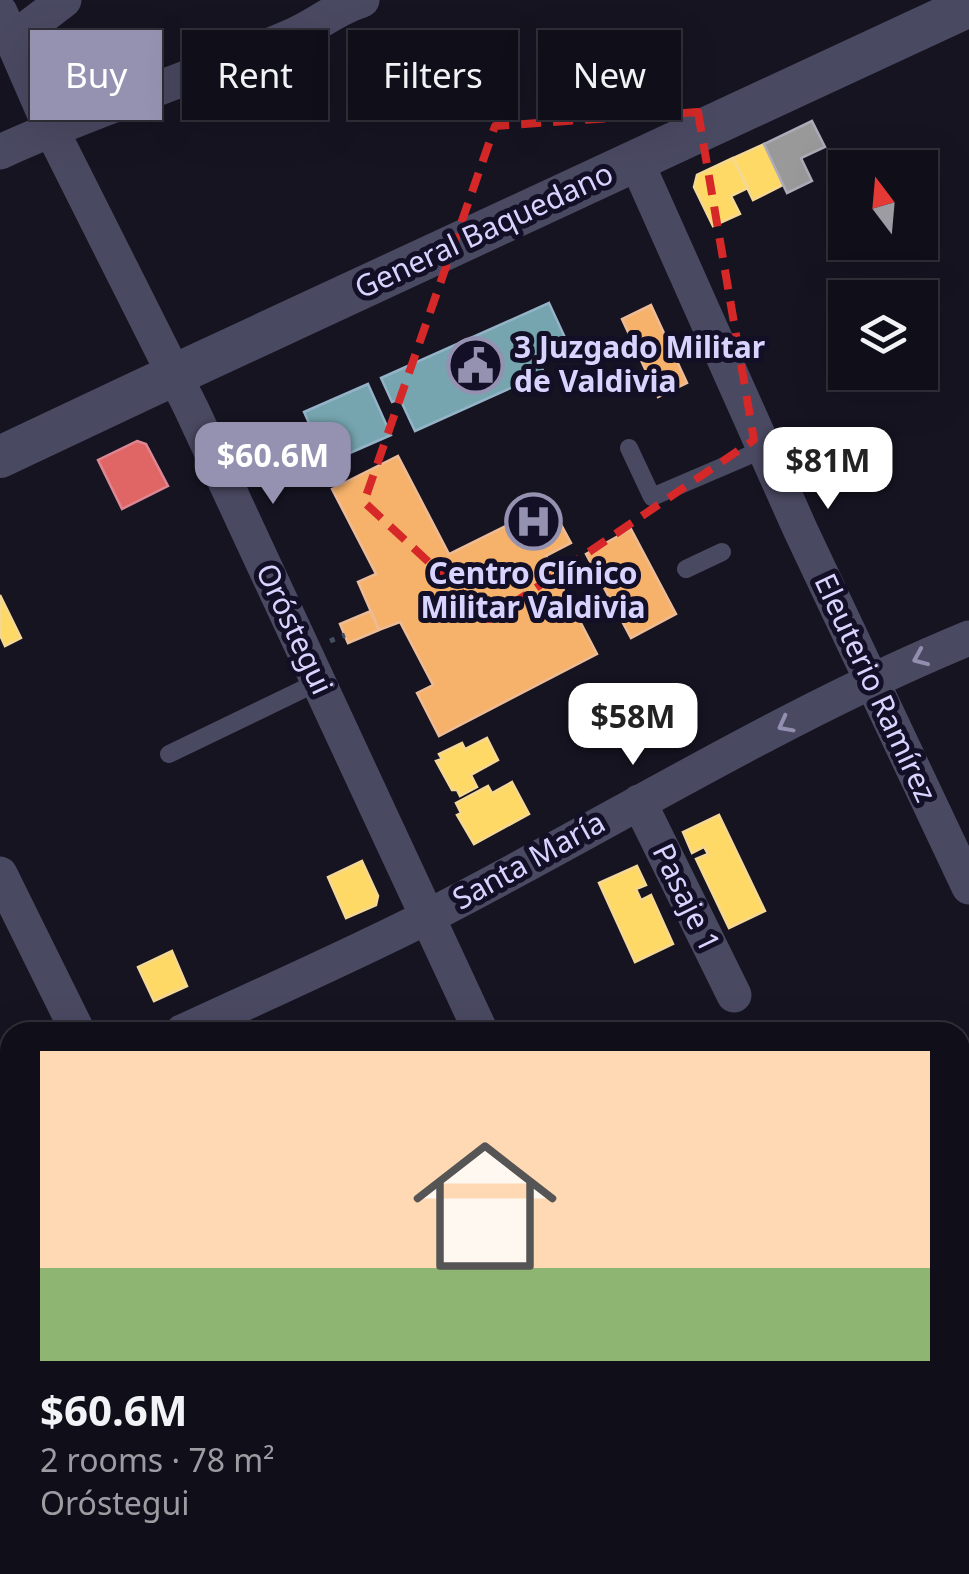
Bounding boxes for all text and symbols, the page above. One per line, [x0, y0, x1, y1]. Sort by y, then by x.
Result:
chip: Buy [30, 30, 162, 120]
chip: Rent [182, 30, 328, 120]
chip: Filters [348, 30, 518, 120]
chip: New [538, 30, 681, 120]
north arrow [828, 150, 938, 260]
map controls [828, 150, 938, 390]
street label: General Baquedano [348, 152, 619, 308]
button: layers [828, 280, 938, 390]
place label: 3 Juzgado Militar de Valdivia [514, 326, 766, 401]
public building icon: 3 Juzgado Militar de Valdivia [445, 335, 505, 395]
pin: $60.6M [192, 422, 354, 507]
pin: $81M [769, 427, 887, 512]
text: $60.6M [217, 433, 329, 476]
text: $81M [785, 438, 871, 481]
hospital icon: Centro Clínico Militar Valdivia [503, 492, 563, 552]
place label: Centro Clínico Militar Valdivia [420, 552, 646, 627]
street label: Oróstegui [247, 556, 344, 701]
street label: Eleuterio Ramírez [805, 567, 947, 808]
one-way arrow [912, 646, 930, 666]
pin: $58M [574, 683, 692, 768]
text: $58M [590, 694, 676, 737]
one-way arrow [777, 713, 795, 732]
street label: Santa María [445, 801, 612, 918]
street label: Pasaje 1 [644, 836, 731, 958]
icon: home [395, 1116, 575, 1296]
text: $60.6M [40, 1381, 188, 1438]
text: 2 rooms · 78 m² [40, 1438, 274, 1481]
text: Oróstegui [40, 1481, 190, 1524]

